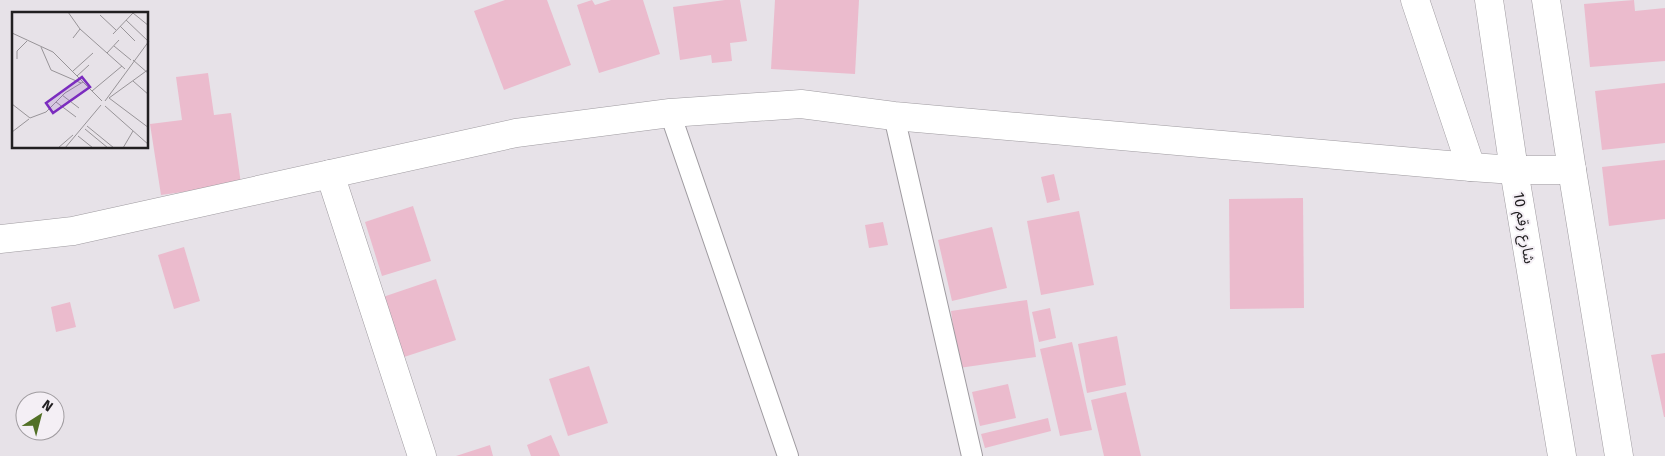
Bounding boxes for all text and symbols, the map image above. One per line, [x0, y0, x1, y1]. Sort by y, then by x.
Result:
inset map [12, 12, 149, 149]
street label: شارع رقم 10 [1506, 191, 1539, 266]
north arrow [15, 391, 65, 441]
text: N [39, 396, 56, 415]

